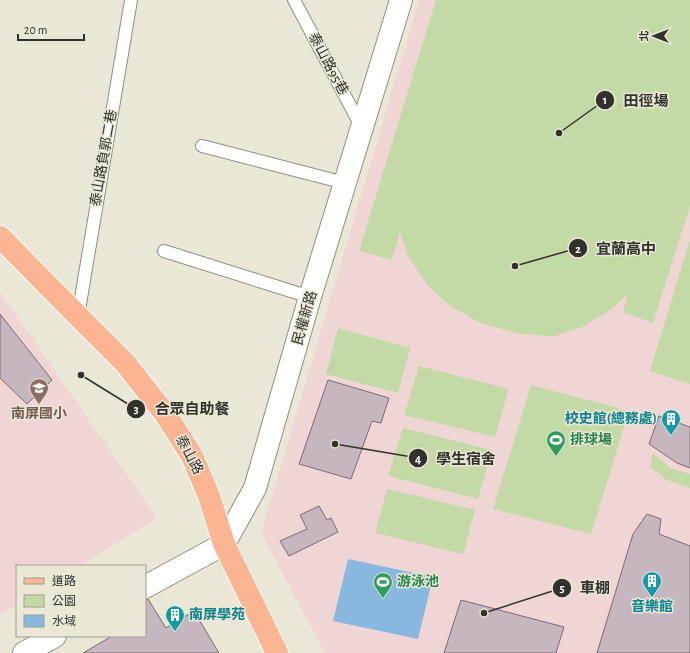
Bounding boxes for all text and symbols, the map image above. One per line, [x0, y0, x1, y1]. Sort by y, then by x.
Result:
scale bar [18, 16, 84, 42]
north arrow [634, 16, 674, 56]
text: 20 m [24, 24, 47, 36]
street label: 泰山路95巷 [306, 30, 352, 97]
text: 北 [639, 31, 650, 42]
callout: 田徑場 [595, 87, 676, 114]
text: 田徑場 [623, 93, 669, 109]
text: 1 [603, 94, 607, 106]
street label: 泰山路負郭二巷 [87, 108, 119, 207]
callout: 宜蘭高中 [568, 235, 664, 262]
text: 宜蘭高中 [596, 241, 656, 257]
text: 2 [575, 243, 581, 255]
street label: 民權新路 [290, 289, 319, 347]
school or university icon: 南屏國小 [28, 377, 50, 405]
callout: 合眾自助餐 [126, 395, 237, 422]
text: 合眾自助餐 [154, 401, 230, 417]
text: 3 [133, 403, 139, 415]
place label: 南屏國小 [11, 406, 67, 421]
building icon: 校史館(總務處) [660, 408, 682, 436]
place label: 校史館(總務處) [565, 410, 657, 426]
sports icon: 排球場 [545, 429, 567, 457]
street label: 泰山路 [173, 432, 207, 477]
place label: 排球場 [570, 432, 612, 447]
callout: 學生宿舍 [408, 445, 504, 472]
text: 學生宿舍 [436, 451, 496, 467]
text: 4 [415, 453, 421, 465]
legend [16, 565, 146, 637]
building icon: 音樂館 [641, 570, 663, 598]
sports icon: 游泳池 [372, 571, 394, 599]
text: 道路 [52, 574, 76, 587]
place label: 游泳池 [397, 574, 439, 589]
callout: 車棚 [552, 574, 618, 601]
text: 車棚 [580, 580, 610, 596]
text: 5 [559, 582, 565, 594]
text: 公園 [52, 595, 76, 607]
place label: 音樂館 [631, 598, 673, 614]
building icon: 南屏學苑 [164, 604, 186, 632]
place label: 南屏學苑 [189, 607, 245, 622]
text: 水域 [52, 615, 76, 627]

